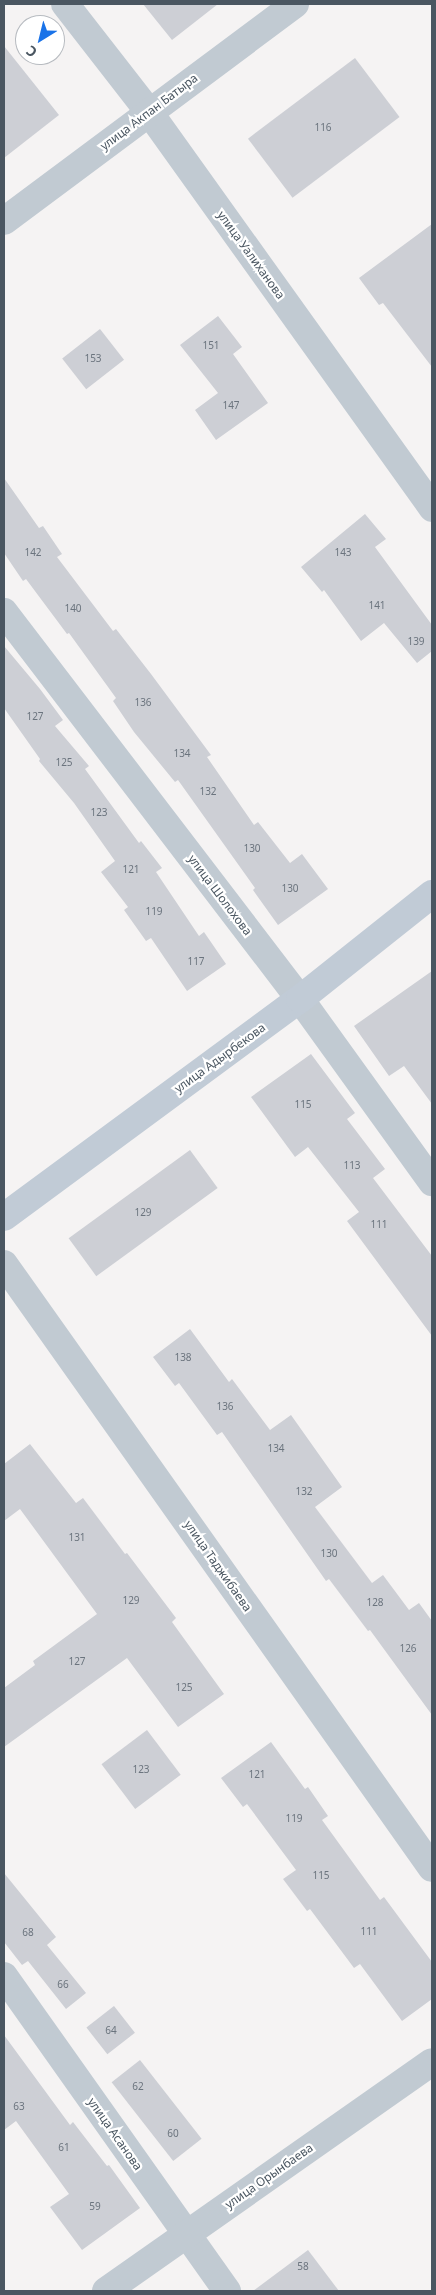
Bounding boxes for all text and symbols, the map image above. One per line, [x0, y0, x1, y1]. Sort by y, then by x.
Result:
north arrow [15, 15, 65, 65]
text: С [22, 41, 41, 62]
street label: улица Акпан Батыра [97, 71, 201, 153]
house number: 116 [314, 122, 332, 134]
street label: улица Уалиханова [214, 208, 288, 302]
house number: 151 [202, 340, 220, 352]
house number: 153 [84, 353, 102, 365]
house number: 147 [222, 400, 240, 412]
house number: 142 [24, 547, 42, 559]
house number: 143 [334, 547, 352, 559]
house number: 141 [368, 600, 386, 612]
house number: 140 [64, 603, 82, 615]
house number: 139 [407, 636, 425, 648]
house number: 136 [134, 697, 152, 709]
house number: 127 [26, 711, 44, 723]
house number: 134 [173, 748, 191, 760]
house number: 125 [55, 757, 73, 769]
house number: 132 [199, 786, 217, 798]
house number: 123 [90, 807, 108, 819]
house number: 130 [243, 843, 261, 855]
street label: улица Шолохова [185, 852, 255, 938]
house number: 121 [122, 864, 140, 876]
house number: 130 [281, 883, 299, 895]
house number: 119 [145, 906, 163, 918]
house number: 117 [187, 956, 205, 968]
street label: улица Адырбекова [172, 1020, 268, 1096]
house number: 115 [294, 1099, 312, 1111]
house number: 113 [343, 1160, 361, 1172]
house number: 129 [134, 1207, 152, 1219]
house number: 111 [370, 1219, 388, 1231]
house number: 138 [174, 1352, 192, 1364]
house number: 136 [216, 1401, 234, 1413]
house number: 134 [267, 1443, 285, 1455]
house number: 132 [295, 1486, 313, 1498]
street label: улица Таджибаева [181, 1518, 255, 1614]
house number: 131 [68, 1532, 86, 1544]
house number: 130 [320, 1548, 338, 1560]
house number: 129 [122, 1595, 140, 1607]
house number: 128 [366, 1597, 384, 1609]
house number: 126 [399, 1643, 417, 1655]
house number: 127 [68, 1656, 86, 1668]
house number: 125 [175, 1682, 193, 1694]
house number: 123 [132, 1764, 150, 1776]
house number: 121 [248, 1769, 266, 1781]
house number: 119 [285, 1813, 303, 1825]
house number: 115 [312, 1870, 330, 1882]
house number: 111 [360, 1926, 378, 1938]
house number: 68 [22, 1927, 34, 1939]
house number: 66 [57, 1979, 69, 1991]
house number: 64 [105, 2025, 117, 2037]
house number: 62 [132, 2081, 144, 2093]
street label: улица Асанова [85, 2095, 145, 2173]
house number: 63 [13, 2101, 25, 2113]
house number: 60 [167, 2128, 179, 2140]
street label: улица Орынбаева [222, 2140, 316, 2212]
house number: 61 [58, 2142, 70, 2154]
house number: 59 [89, 2201, 101, 2213]
house number: 58 [297, 2261, 309, 2273]

